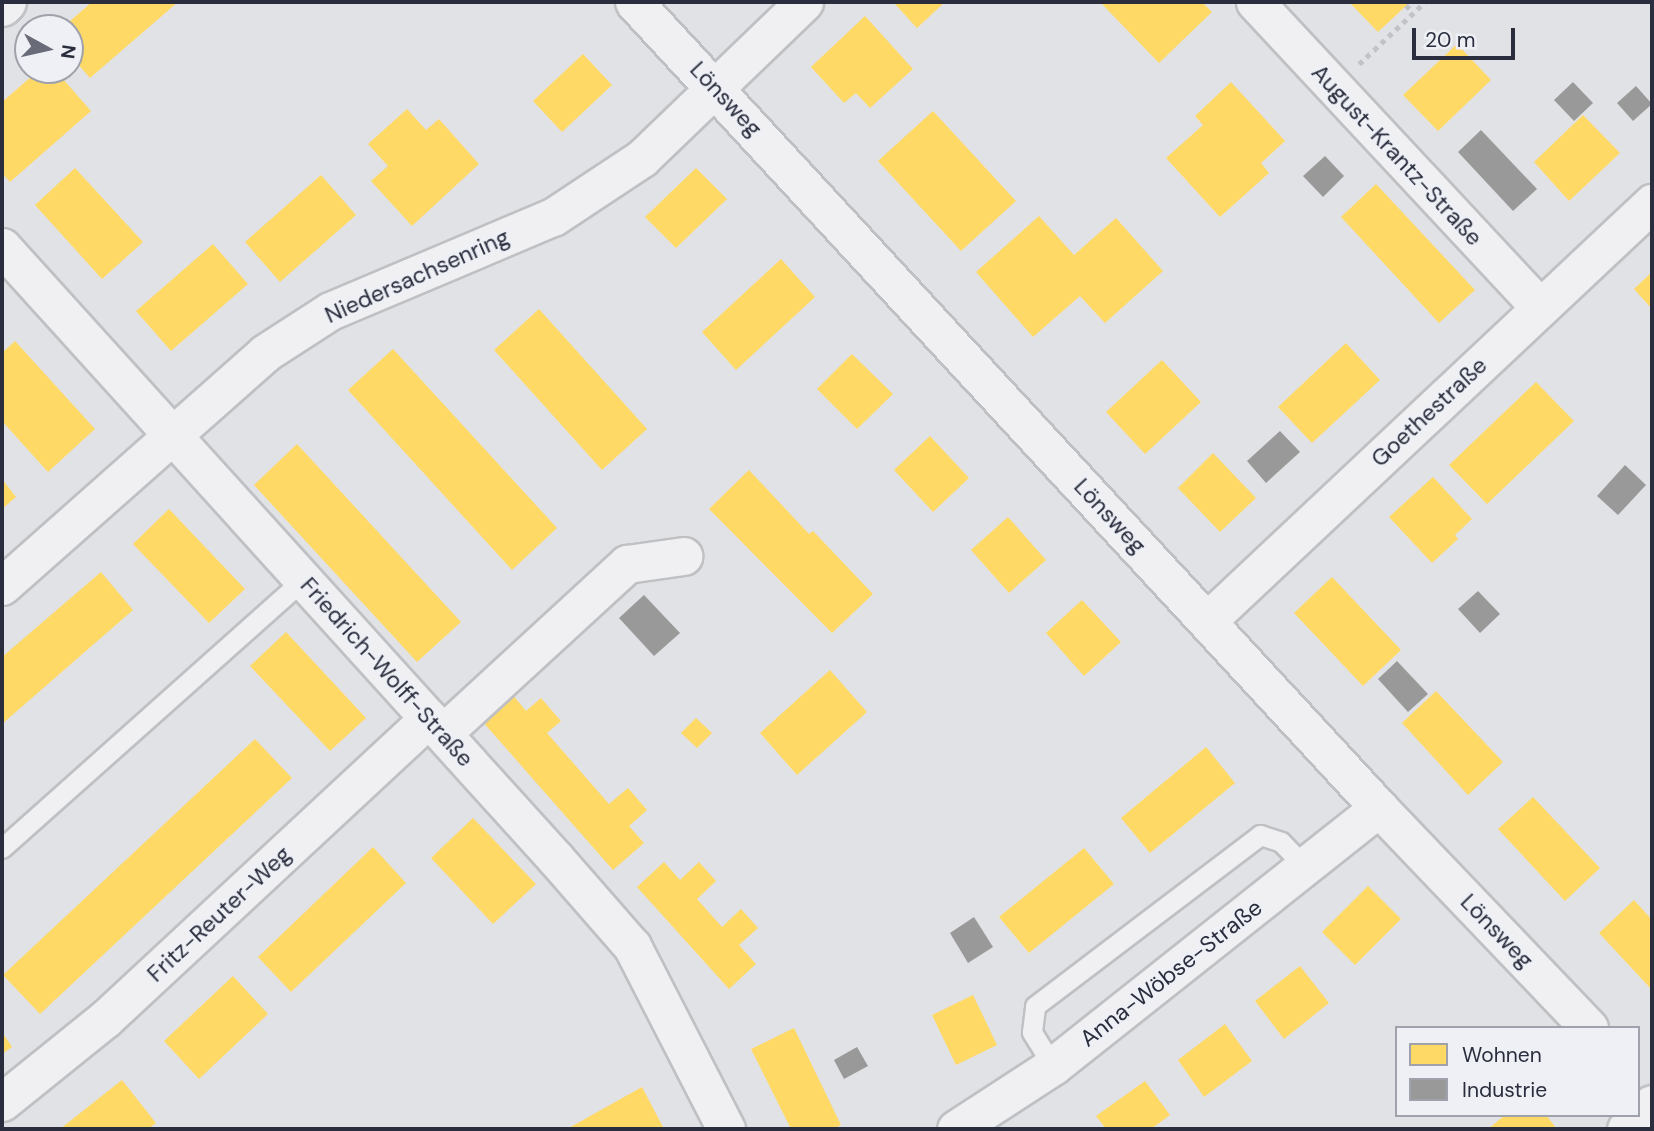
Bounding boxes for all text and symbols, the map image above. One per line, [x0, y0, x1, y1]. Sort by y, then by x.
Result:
north arrow [14, 14, 84, 84]
scale bar [1416, 14, 1519, 58]
text: 20 m [1425, 26, 1476, 54]
text: N [55, 43, 82, 60]
street label: Lönsweg [684, 56, 768, 142]
street label: August-Krantz-Straße [1306, 59, 1488, 251]
street label: Niedersachsenring [321, 223, 513, 329]
street label: Goethestraße [1365, 351, 1493, 473]
street label: Lönsweg [1068, 473, 1152, 559]
street label: Friedrich-Wolff-Straße [295, 572, 479, 772]
street label: Fritz-Reuter-Weg [141, 840, 297, 988]
street label: Lönsweg [1455, 888, 1539, 974]
street label: Anna-Wöbse-Straße [1075, 893, 1267, 1053]
legend [1395, 1026, 1640, 1117]
text: Wohnen [1462, 1041, 1542, 1069]
text: Industrie [1462, 1076, 1547, 1104]

